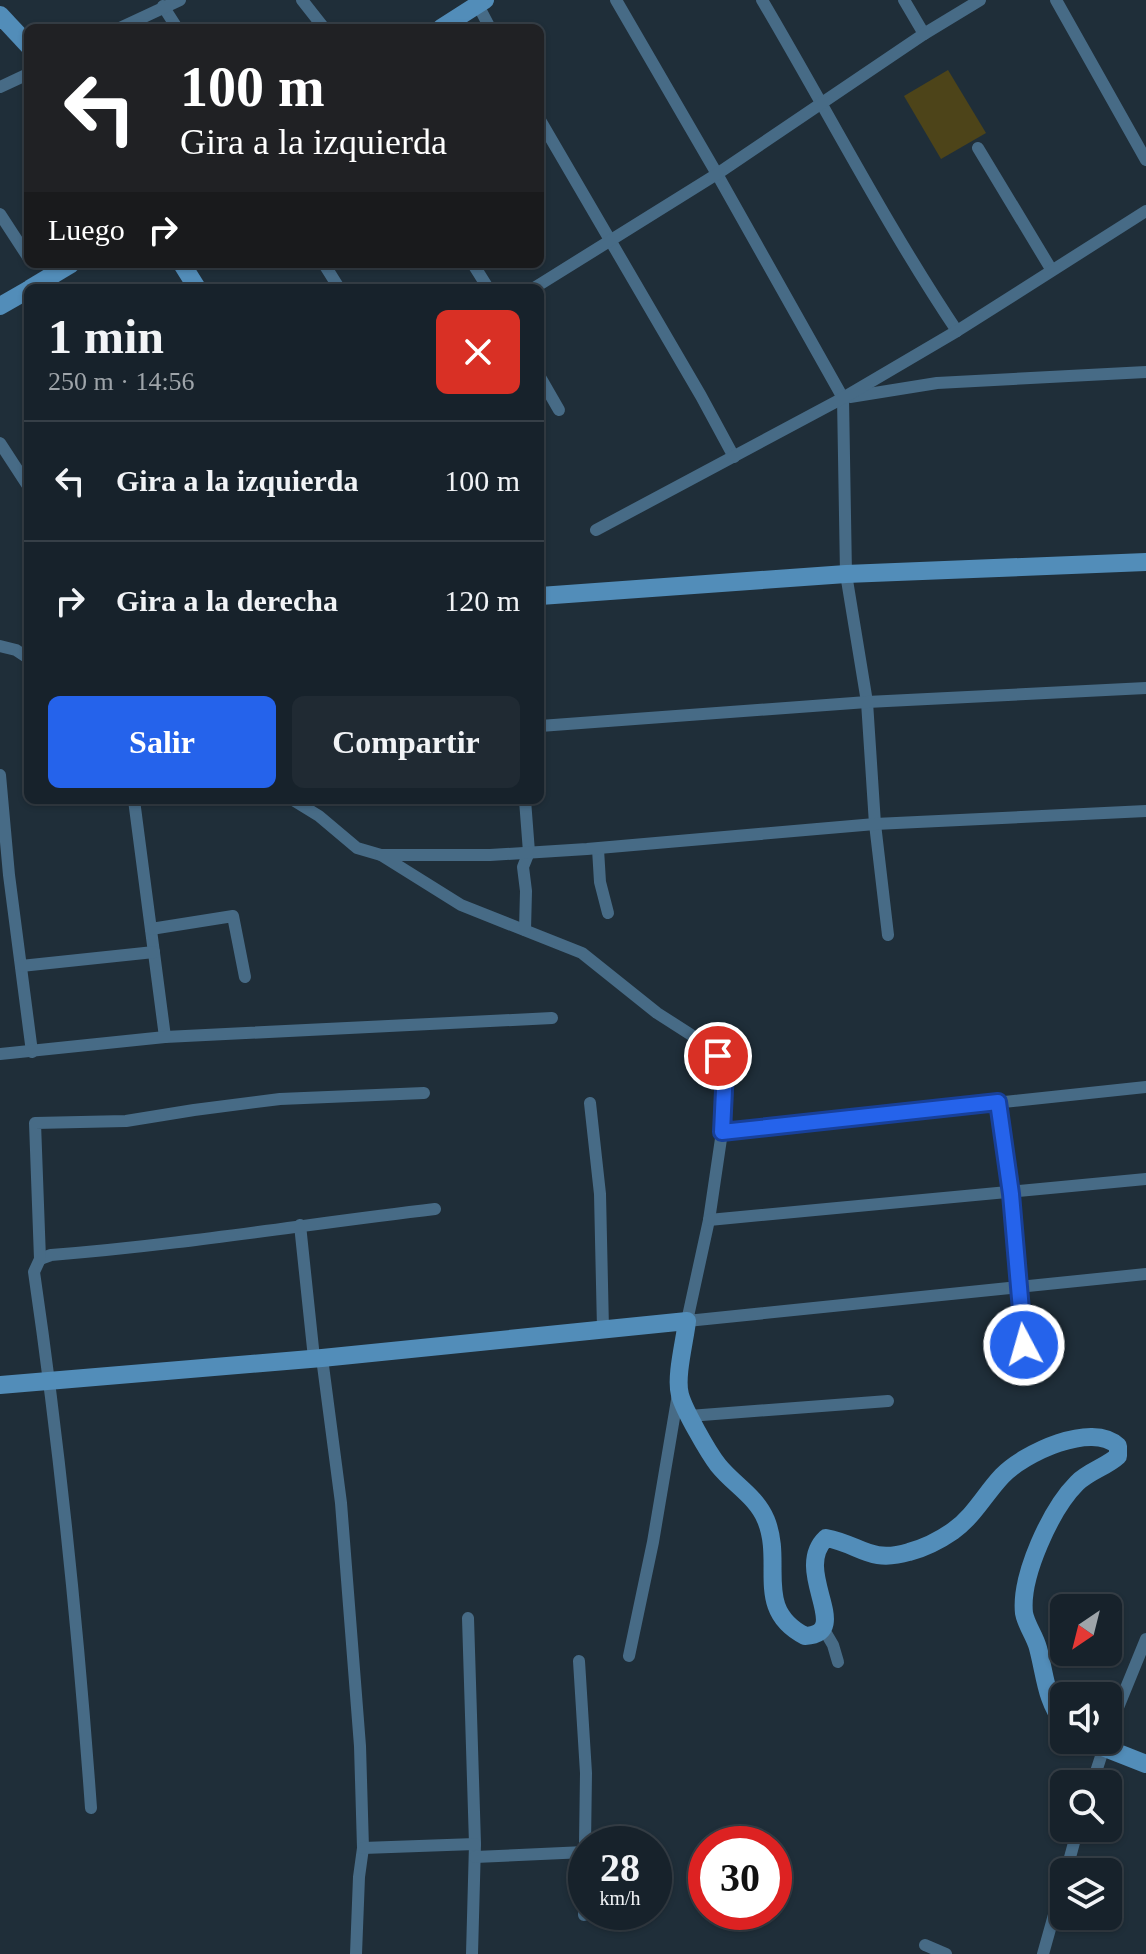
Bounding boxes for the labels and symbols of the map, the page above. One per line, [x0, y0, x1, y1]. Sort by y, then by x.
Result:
pin [684, 1022, 752, 1090]
position arrow [982, 1303, 1066, 1387]
north arrow [1050, 1594, 1122, 1666]
speed limit sign: 30 [688, 1826, 792, 1930]

